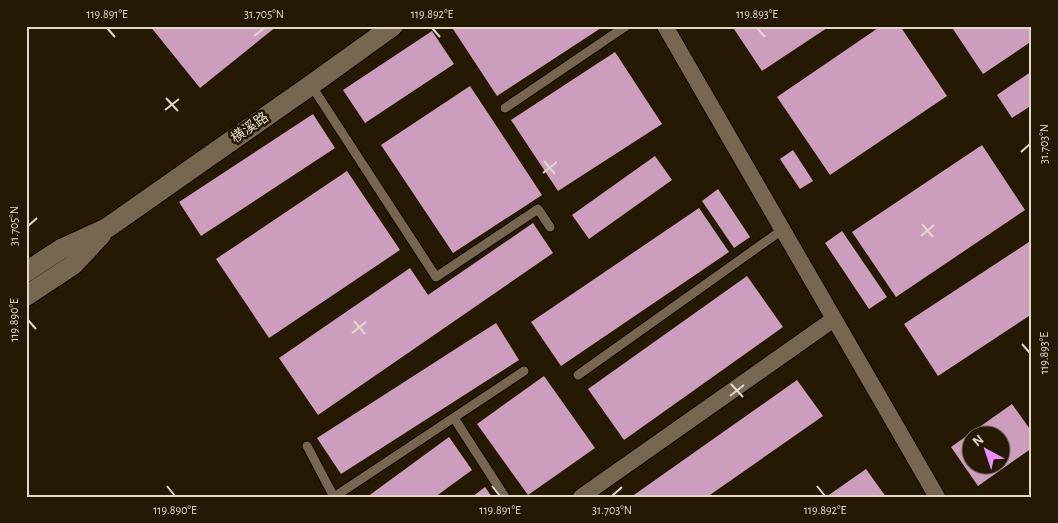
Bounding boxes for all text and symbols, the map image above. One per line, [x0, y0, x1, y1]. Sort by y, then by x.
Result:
text: 119.891°E [86, 8, 128, 20]
text: 31.705°N [244, 8, 284, 20]
text: 119.892°E [411, 8, 454, 20]
text: 119.893°E [736, 8, 778, 20]
street label: 横溪路 [228, 109, 271, 146]
text: 31.703°N [1038, 124, 1050, 164]
text: 31.705°N [8, 206, 20, 246]
text: 119.890°E [8, 298, 20, 342]
text: 119.893°E [1038, 332, 1050, 374]
north arrow [960, 426, 1010, 476]
text: N [970, 432, 987, 449]
text: 119.890°E [153, 504, 197, 516]
text: 119.891°E [479, 504, 521, 516]
text: 31.703°N [592, 504, 632, 516]
text: 119.892°E [804, 504, 847, 516]

